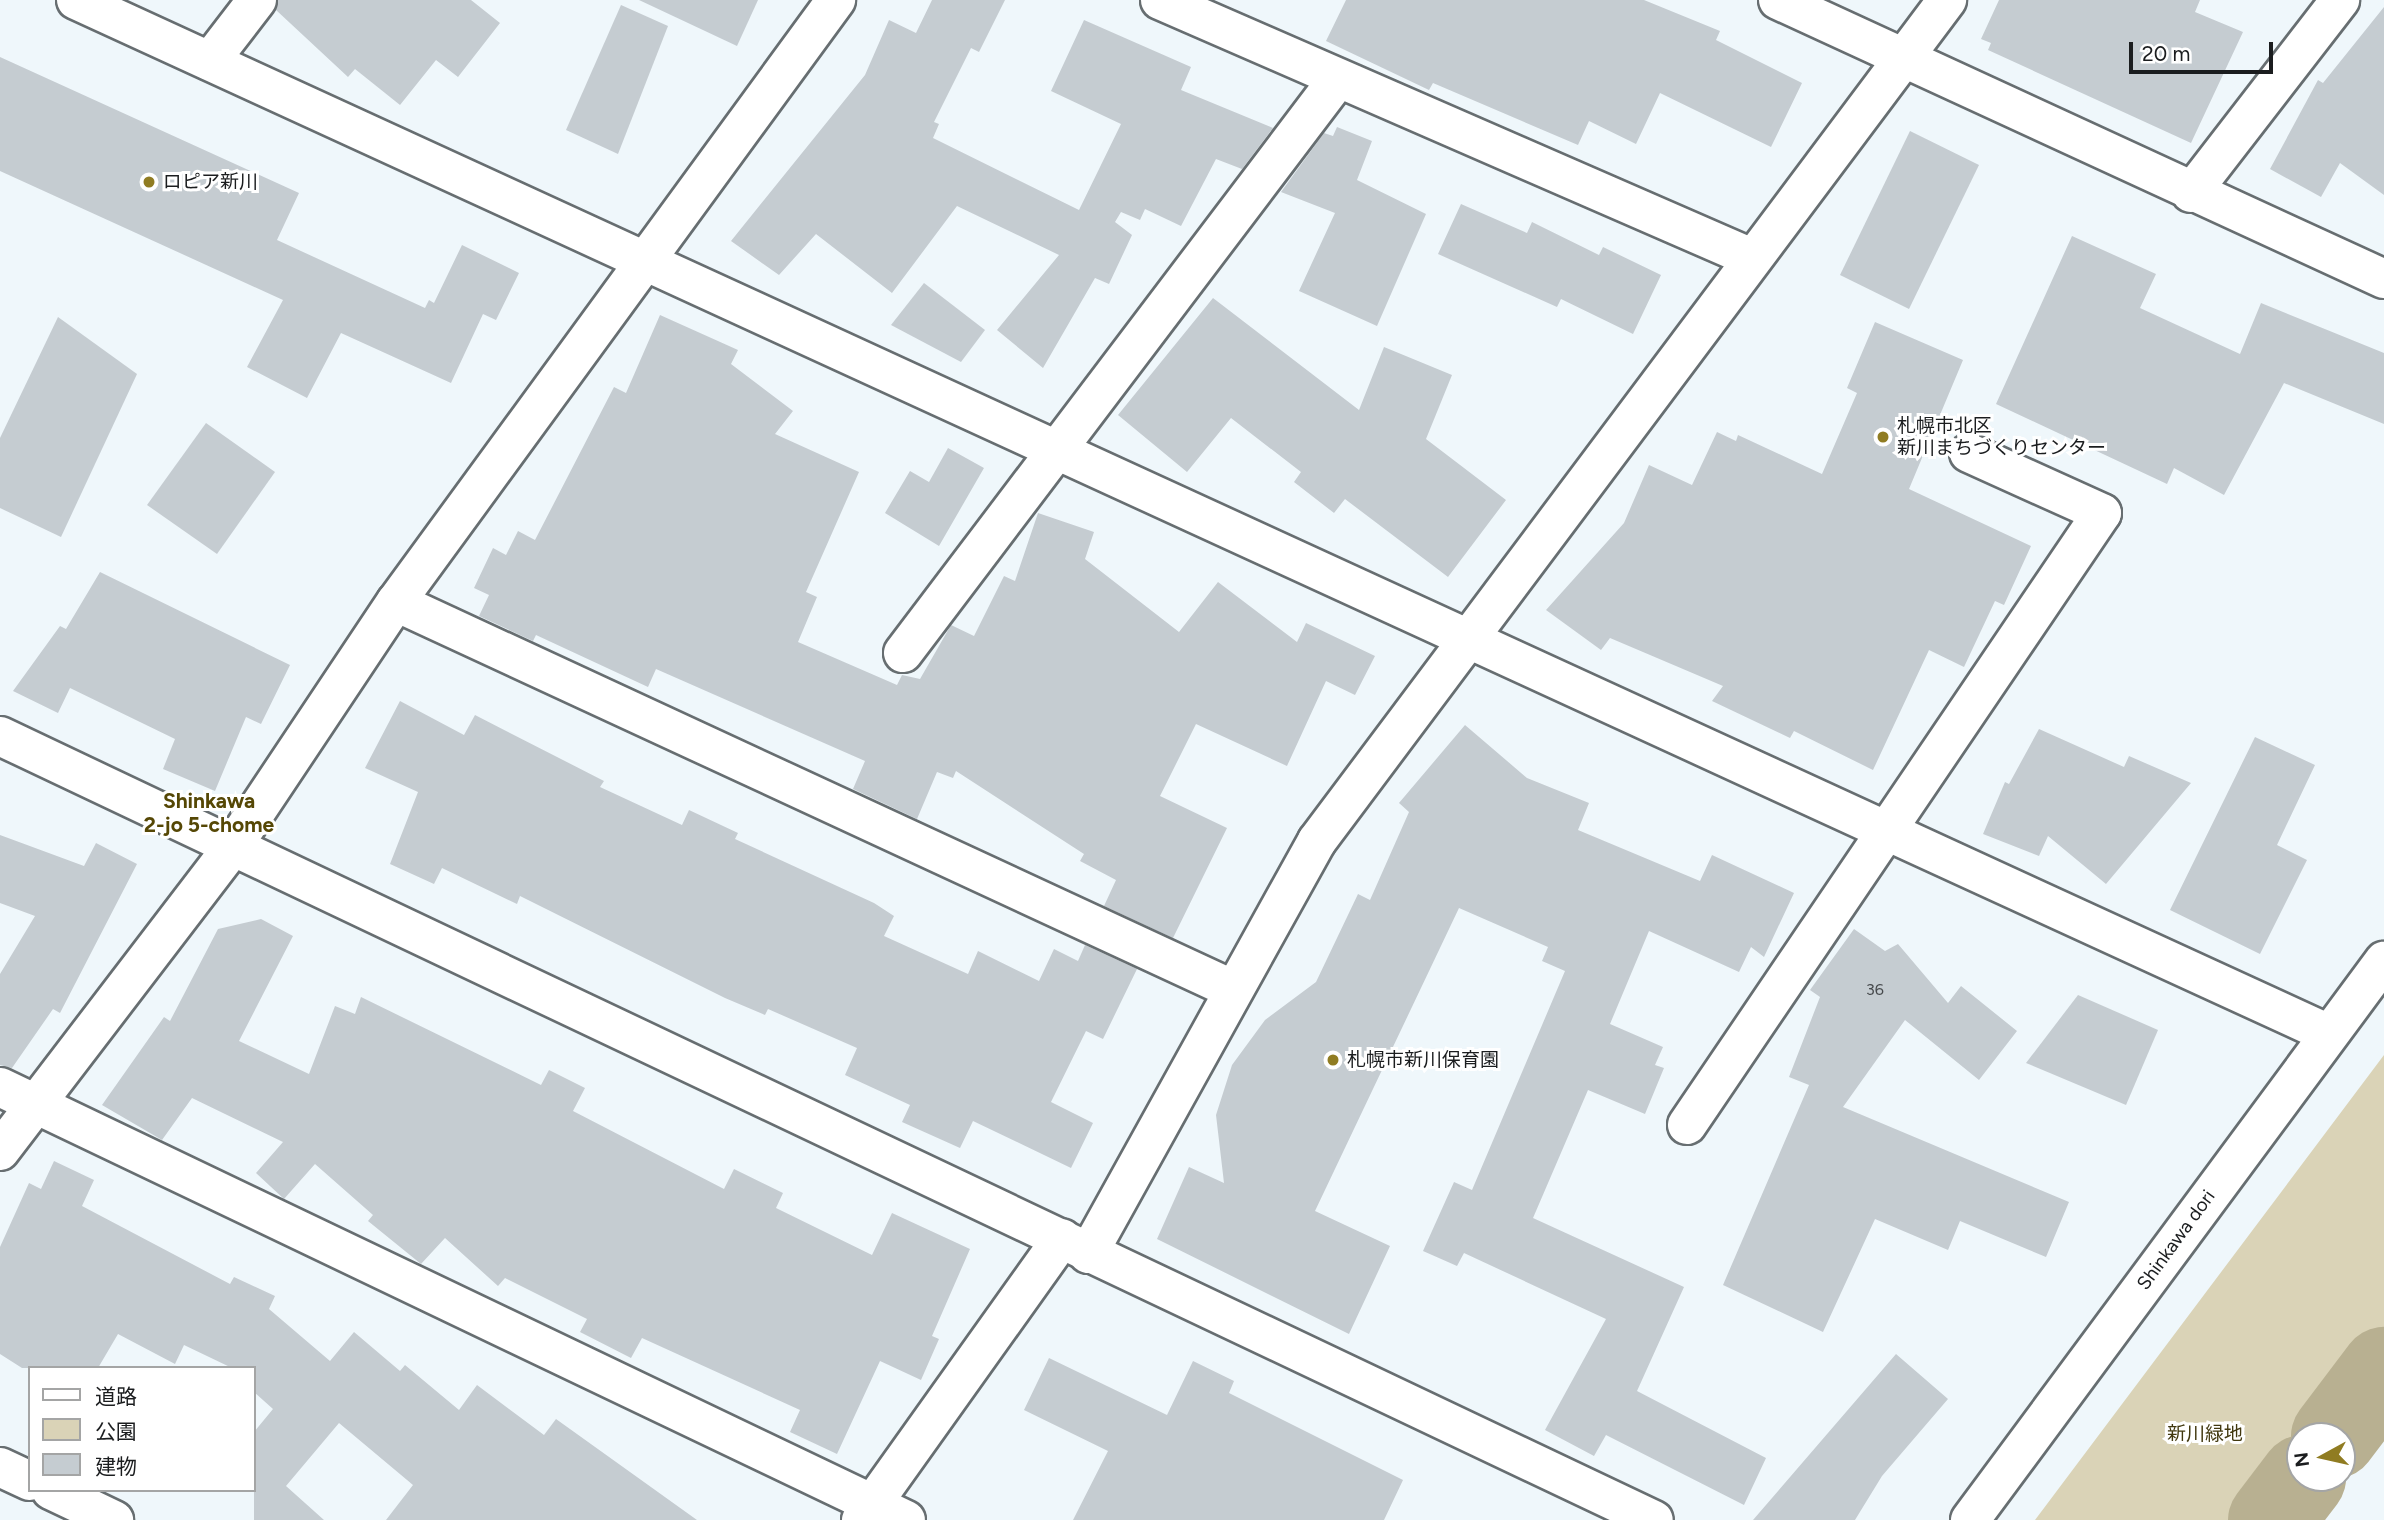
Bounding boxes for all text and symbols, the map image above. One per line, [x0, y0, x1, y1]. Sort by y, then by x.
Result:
scale bar [2132, 28, 2276, 72]
text: 20 m [2142, 41, 2190, 66]
place label: ロピア新川 [163, 171, 258, 193]
marker: ロピア新川 [141, 174, 157, 190]
place label: 札幌市北区 新川まちづくりセンター [1897, 415, 2106, 459]
marker: 札幌市北区 新川まちづくりセンター [1875, 429, 1891, 445]
district label: Shinkawa 2-jo 5-chome [144, 788, 274, 838]
house number: 36 [1866, 980, 1884, 1000]
place label: 札幌市新川保育園 [1347, 1049, 1499, 1071]
marker: 札幌市新川保育園 [1325, 1052, 1341, 1068]
street label: Shinkawa dori [2132, 1186, 2220, 1294]
legend [28, 1366, 256, 1492]
text: 道路 [95, 1384, 137, 1409]
text: 公園 [95, 1419, 137, 1444]
north arrow [2286, 1422, 2356, 1492]
park label: 新川緑地 [2167, 1423, 2243, 1445]
text: N [2289, 1451, 2314, 1469]
text: 建物 [95, 1454, 137, 1479]

